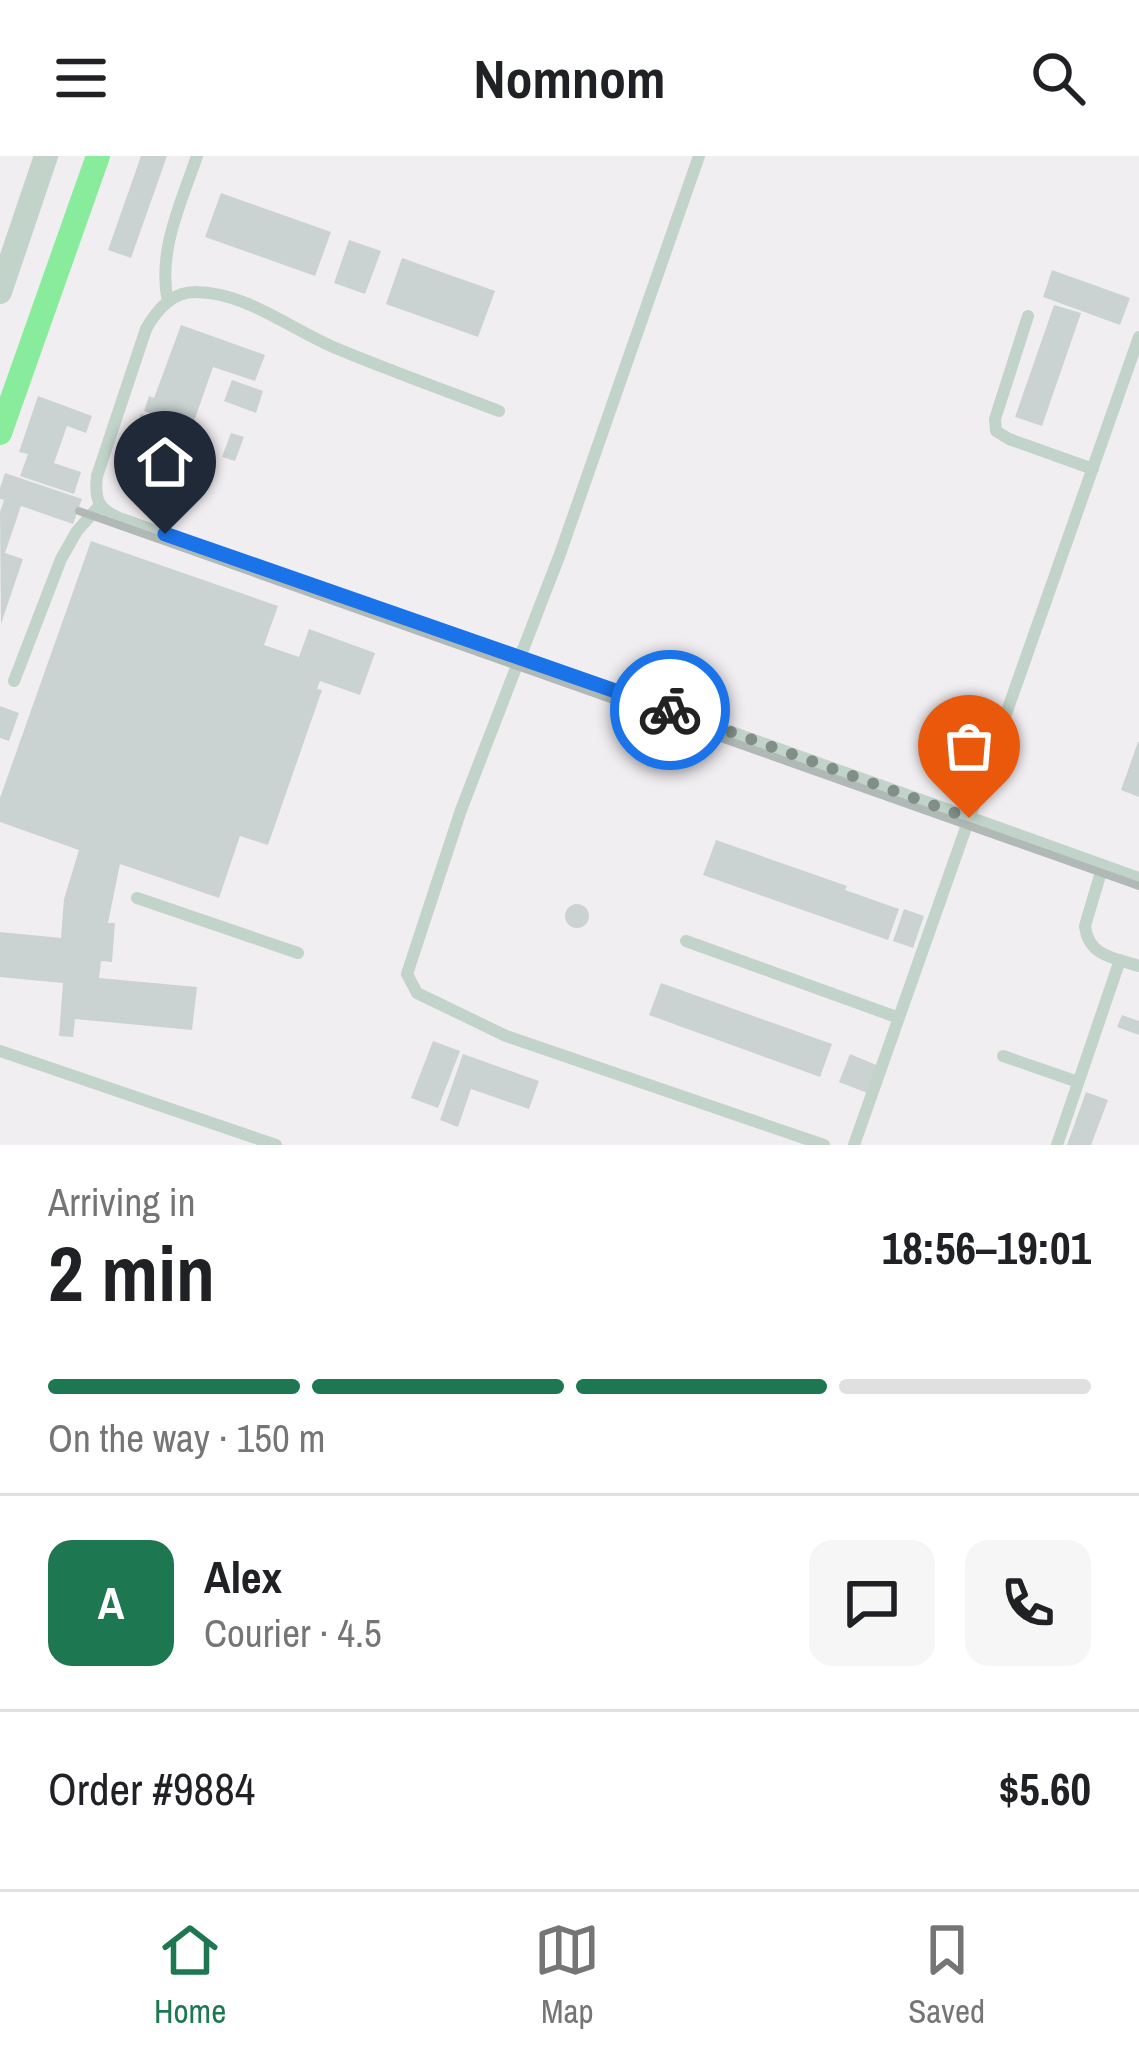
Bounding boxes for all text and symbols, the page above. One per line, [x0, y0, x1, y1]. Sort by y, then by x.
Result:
text: Nomnom [474, 42, 665, 115]
icon: menu [48, 45, 114, 111]
icon: search [1025, 45, 1091, 111]
pin [114, 411, 216, 534]
icon: home [132, 429, 198, 495]
courier [610, 650, 730, 770]
icon: bike [637, 677, 703, 743]
pin [918, 695, 1020, 818]
icon: bag [936, 713, 1002, 779]
text: Arriving in [48, 1176, 196, 1228]
text: 18:56–19:01 [882, 1217, 1091, 1278]
text: 2 min [48, 1220, 215, 1325]
text: On the way · 150 m [48, 1412, 325, 1464]
button: chat [809, 1540, 935, 1666]
button: phone [965, 1540, 1091, 1666]
text: Alex [204, 1546, 282, 1607]
text: A [98, 1572, 124, 1633]
text: Courier · 4.5 [204, 1607, 382, 1659]
text: Order #9884 [48, 1758, 255, 1819]
text: $5.60 [999, 1758, 1091, 1819]
tab: Home [154, 1917, 226, 2033]
tab: Map [534, 1917, 600, 2033]
tab: Saved [908, 1917, 985, 2033]

